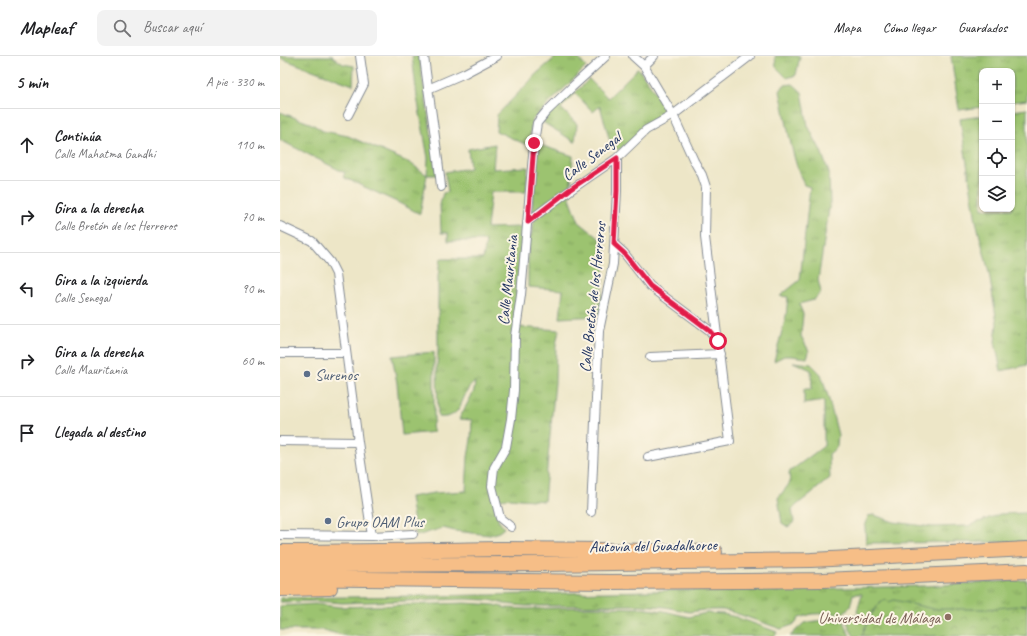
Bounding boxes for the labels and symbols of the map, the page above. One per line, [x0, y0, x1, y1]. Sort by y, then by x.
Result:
street label: Calle Senegal [558, 126, 628, 186]
route end [525, 134, 543, 152]
street label: Calle Bretón de los Herreros [575, 219, 611, 373]
street label: Calle Mauritania [493, 233, 523, 326]
route start [709, 332, 727, 350]
place label: Surenos [315, 365, 359, 385]
marker: Surenos [302, 369, 312, 379]
place label: Grupo OAM Plus [336, 512, 426, 532]
marker: Grupo OAM Plus [323, 516, 333, 526]
street label: Autovía del Guadalhorce [589, 535, 719, 557]
place label: Universidad de Málaga [818, 608, 942, 628]
marker: Universidad de Málaga [943, 612, 953, 622]

